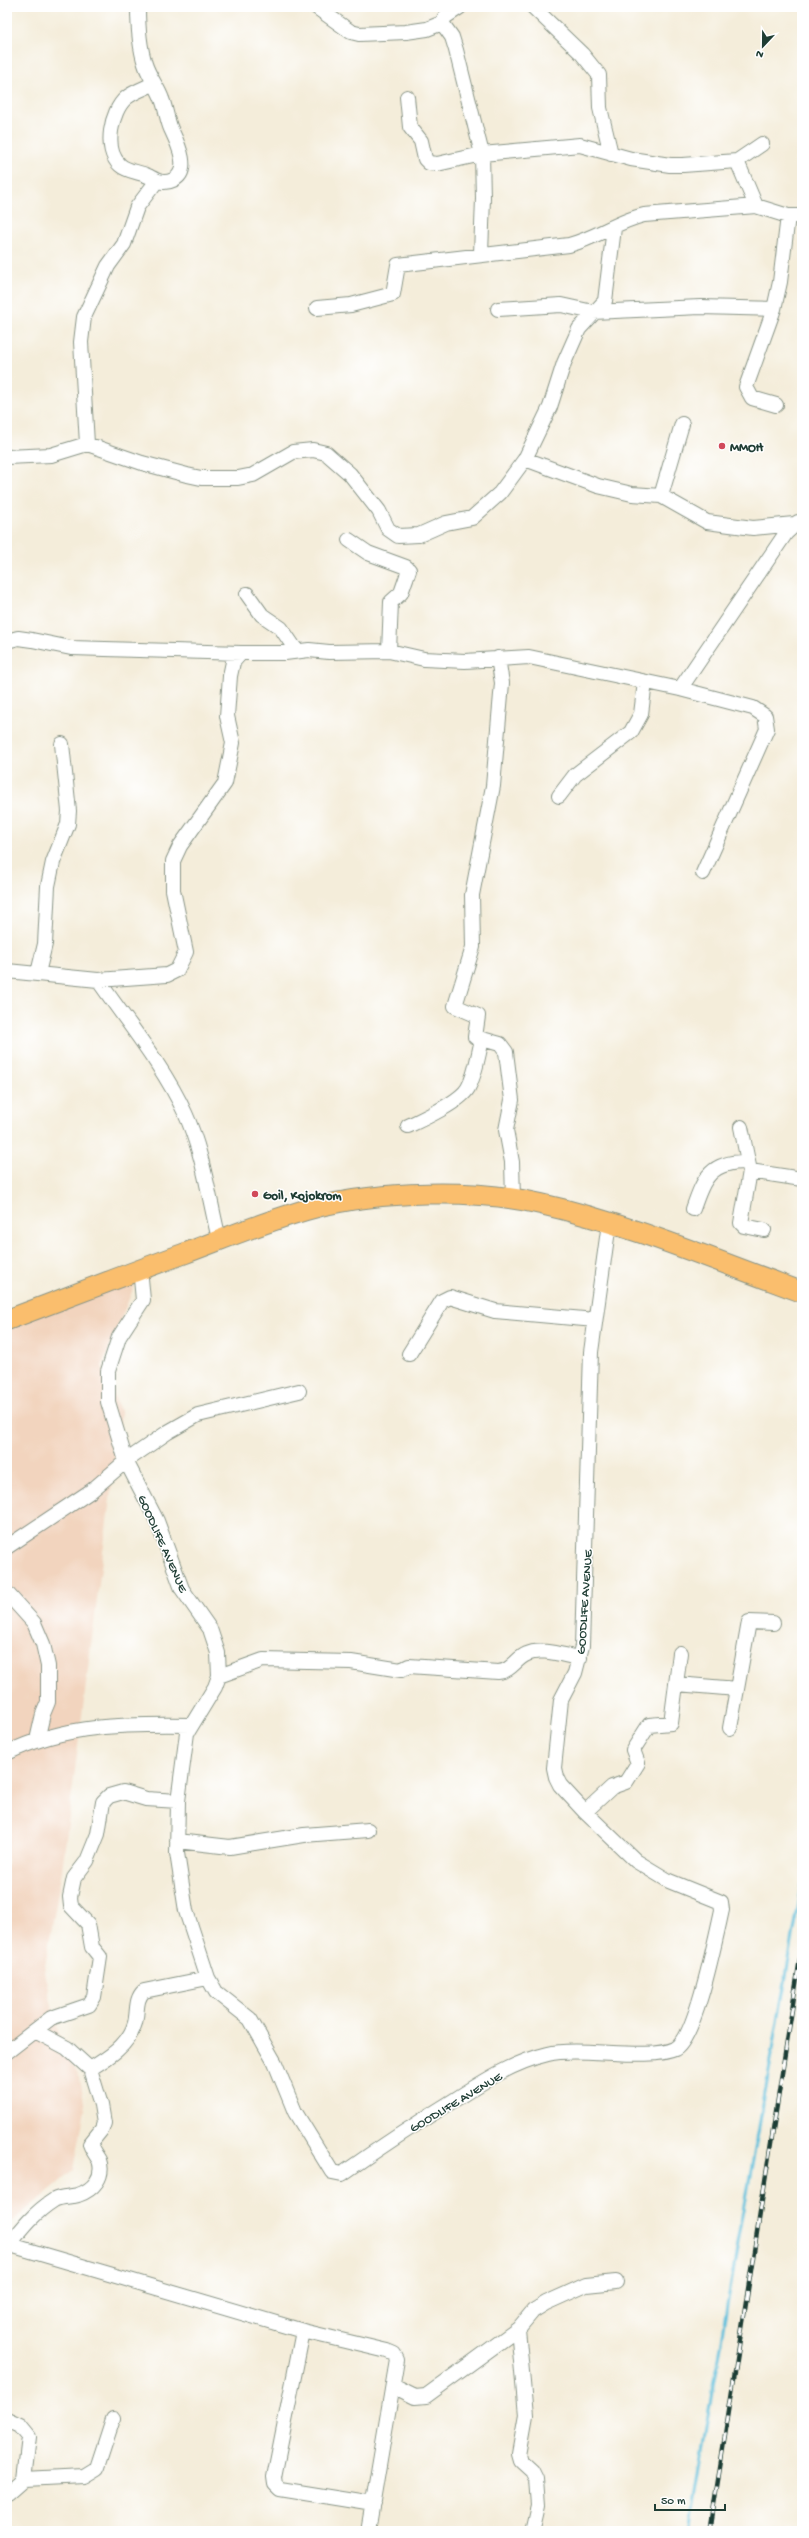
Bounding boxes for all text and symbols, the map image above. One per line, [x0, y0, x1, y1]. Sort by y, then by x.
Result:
north arrow [743, 26, 783, 66]
text: N [754, 47, 766, 60]
marker: MMOH [717, 441, 727, 451]
place label: MMOH [730, 441, 764, 456]
marker: Goil, Kojokrom [250, 1189, 260, 1199]
place label: Goil, Kojokrom [263, 1189, 342, 1204]
street label: GOODLIFE AVENUE [133, 1493, 190, 1596]
street label: GOODLIFE AVENUE [574, 1548, 597, 1655]
street label: GOODLIFE AVENUE [407, 2069, 506, 2137]
scale bar [655, 2486, 725, 2512]
text: 50 m [661, 2495, 686, 2509]

